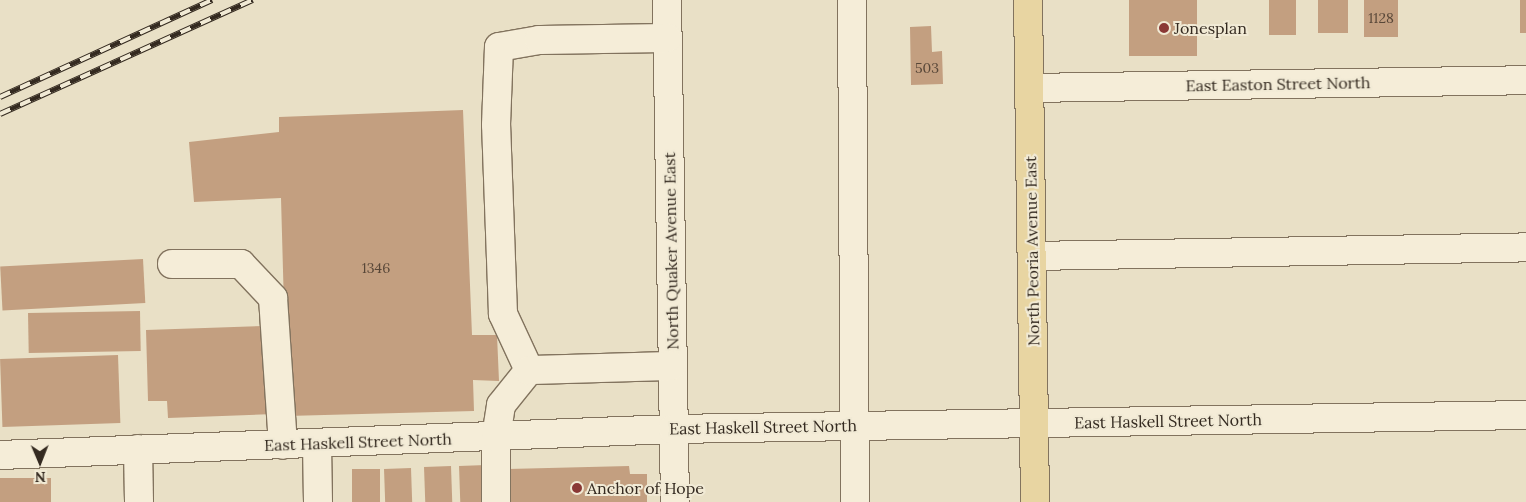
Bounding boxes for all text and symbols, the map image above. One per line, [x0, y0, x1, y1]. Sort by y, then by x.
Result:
house number: 1128 [1368, 10, 1394, 26]
place label: Jonesplan [1174, 18, 1247, 38]
marker: Jonesplan [1158, 22, 1170, 34]
house number: 503 [915, 60, 939, 76]
street label: East Easton Street North [1185, 73, 1371, 95]
street label: North Quaker Avenue East [660, 152, 682, 350]
street label: North Peoria Avenue East [1021, 156, 1043, 346]
house number: 1346 [362, 260, 390, 276]
street label: East Haskell Street North [1074, 410, 1262, 432]
street label: East Haskell Street North [669, 416, 857, 438]
street label: East Haskell Street North [264, 429, 452, 455]
north arrow [15, 437, 65, 487]
text: N [35, 468, 46, 486]
place label: Anchor of Hope [587, 478, 704, 498]
marker: Anchor of Hope [571, 482, 583, 494]

